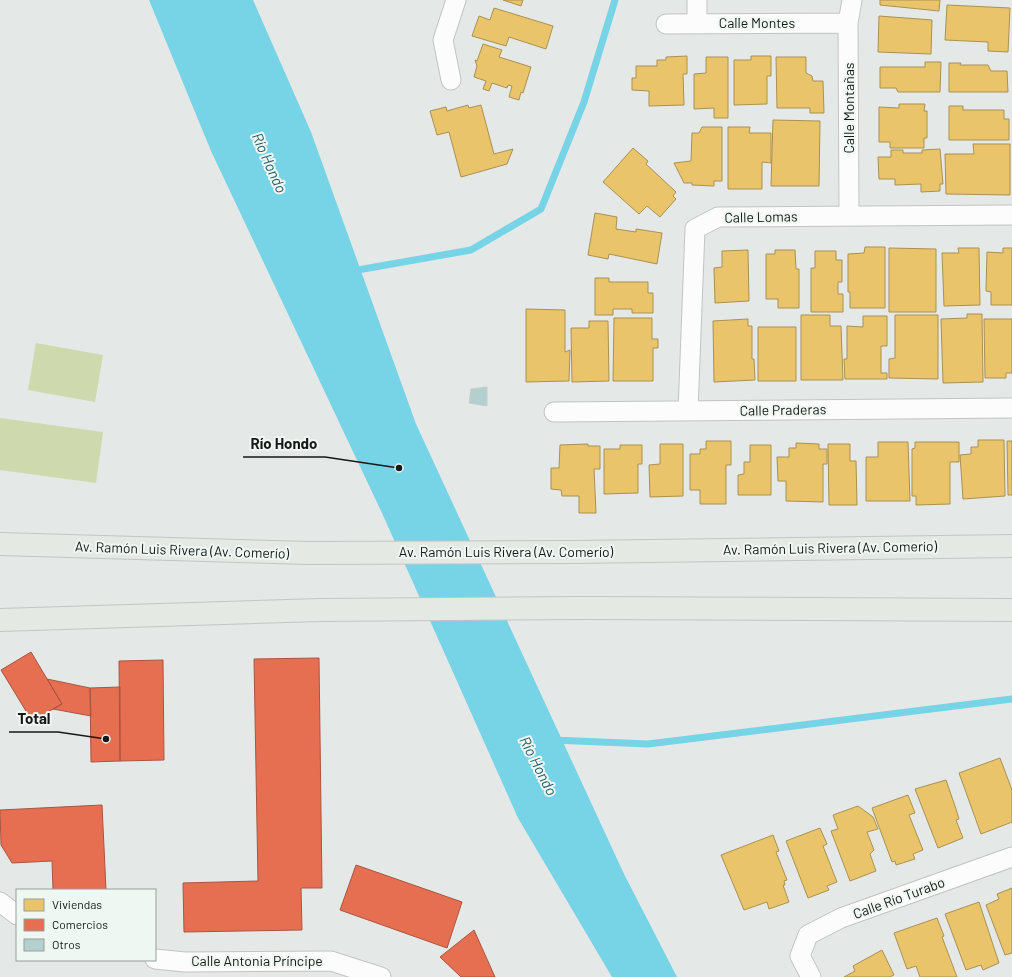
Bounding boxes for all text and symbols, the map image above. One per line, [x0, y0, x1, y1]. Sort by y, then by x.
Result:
street label: Calle Montes [719, 14, 795, 31]
street label: Calle Montañas [840, 62, 857, 154]
water label: Río Hondo [249, 130, 291, 195]
street label: Calle Lomas [724, 207, 798, 226]
street label: Calle Praderas [739, 400, 827, 419]
callout: Río Hondo [243, 430, 325, 457]
text: Río Hondo [251, 434, 317, 452]
street label: Av. Ramón Luis Rivera (Av. Comerío) [75, 537, 290, 562]
street label: Av. Ramón Luis Rivera (Av. Comerío) [723, 537, 938, 558]
street label: Av. Ramón Luis Rivera (Av. Comerío) [399, 543, 614, 560]
callout: Total [9, 705, 58, 732]
text: Total [18, 709, 50, 727]
water label: Río Hondo [516, 733, 561, 798]
street label: Calle Río Turabo [851, 873, 947, 922]
legend [16, 889, 156, 961]
text: Viviendas [52, 897, 102, 911]
text: Comercios [52, 917, 108, 931]
text: Otros [52, 937, 81, 951]
street label: Calle Antonia Príncipe [191, 952, 323, 969]

